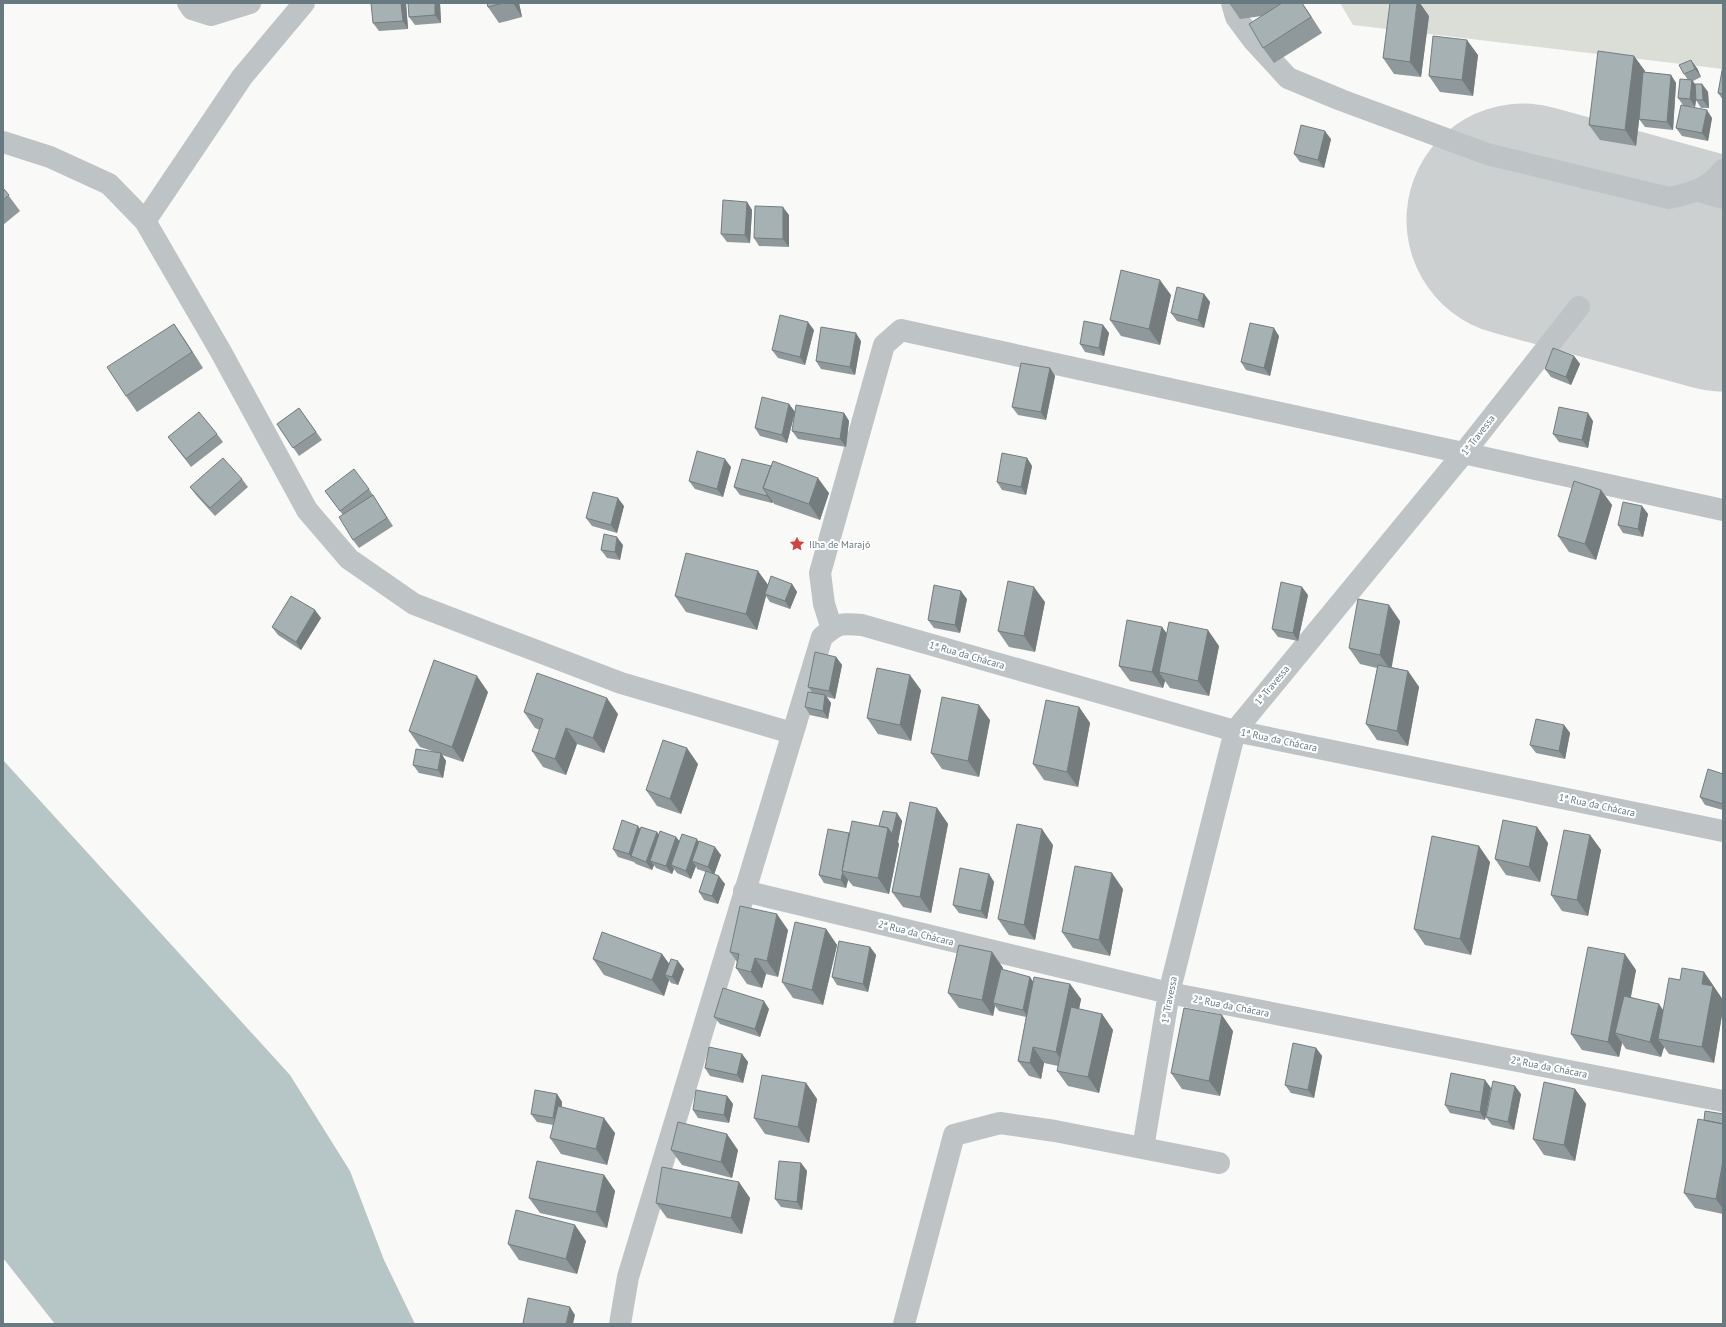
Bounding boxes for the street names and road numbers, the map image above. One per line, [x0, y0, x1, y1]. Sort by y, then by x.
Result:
street label: 1ª Travessa [1458, 412, 1498, 458]
street label: 1ª Rua da Chácara [928, 638, 1006, 672]
street label: 1ª Travessa [1252, 663, 1292, 707]
street label: 1ª Rua da Chácara [1240, 726, 1318, 754]
street label: 1ª Rua da Chácara [1558, 791, 1636, 819]
street label: 2ª Rua da Chácara [877, 917, 955, 949]
street label: 1ª Travessa [1158, 975, 1180, 1025]
street label: 2ª Rua da Chácara [1192, 992, 1270, 1020]
street label: 2ª Rua da Chácara [1510, 1053, 1588, 1081]

